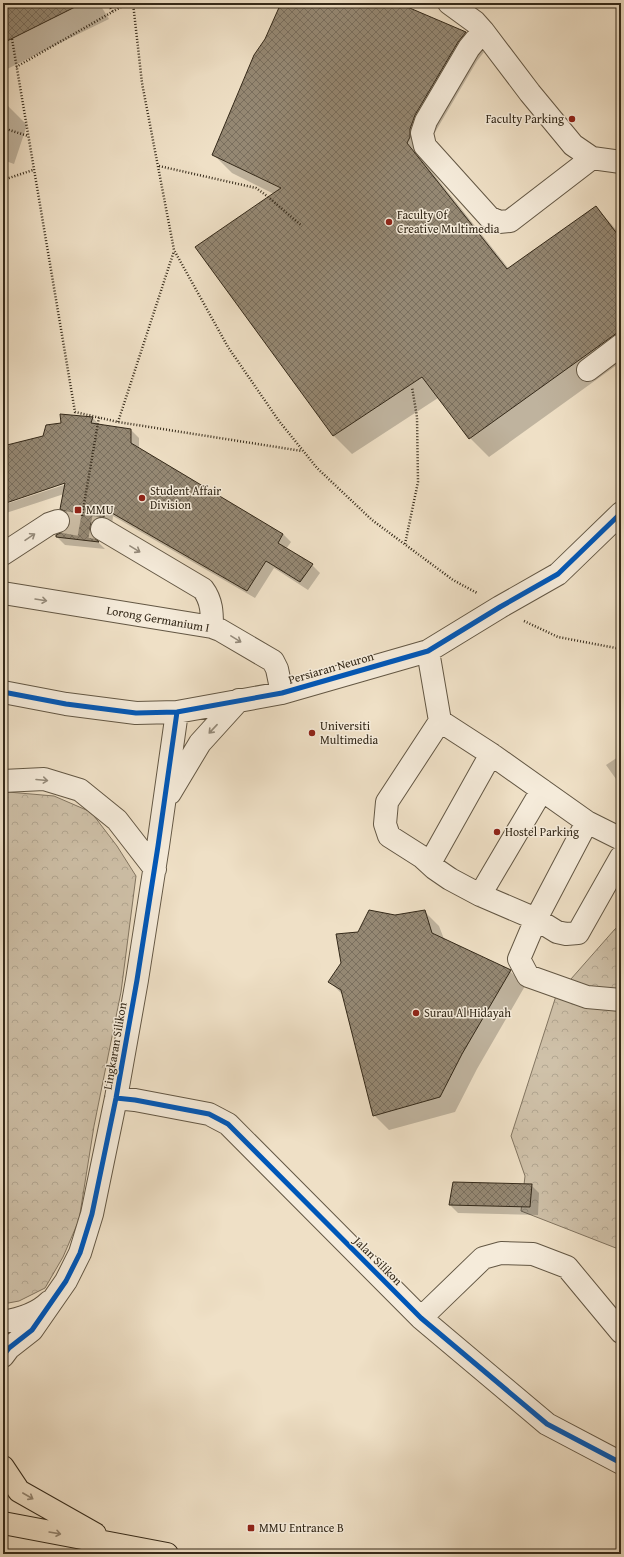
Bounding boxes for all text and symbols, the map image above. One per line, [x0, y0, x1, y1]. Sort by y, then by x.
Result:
place label: Faculty Parking [486, 110, 564, 127]
marker: Faculty Parking [567, 114, 577, 124]
place label: Faculty Of Creative Multimedia [397, 206, 500, 237]
marker: Faculty Of Creative Multimedia [384, 217, 394, 227]
place label: Student Affair Division [150, 482, 221, 513]
marker: Student Affair Division [137, 493, 147, 503]
place label: MMU [86, 501, 114, 518]
marker: MMU [73, 505, 83, 515]
one-way arrow [24, 533, 35, 541]
one-way arrow [129, 545, 141, 553]
one-way arrow [35, 596, 48, 604]
street label: Lorong Germanium I [105, 601, 211, 636]
one-way arrow [230, 636, 242, 644]
street label: Persiaran Neuron [286, 647, 376, 688]
place label: Universiti Multimedia [320, 717, 379, 748]
one-way arrow [208, 724, 218, 734]
marker: Universiti Multimedia [307, 728, 317, 738]
one-way arrow [35, 777, 48, 784]
place label: Hostel Parking [505, 823, 579, 840]
marker: Hostel Parking [492, 827, 502, 837]
street label: Lingkaran Silikon [98, 1001, 131, 1091]
place label: Surau Al Hidayah [424, 1004, 511, 1021]
marker: Surau Al Hidayah [411, 1008, 421, 1018]
street label: Jalan Silikon [349, 1231, 407, 1289]
one-way arrow [22, 1492, 34, 1500]
place label: MMU Entrance B [259, 1519, 344, 1536]
marker: MMU Entrance B [246, 1523, 256, 1533]
one-way arrow [48, 1529, 61, 1537]

